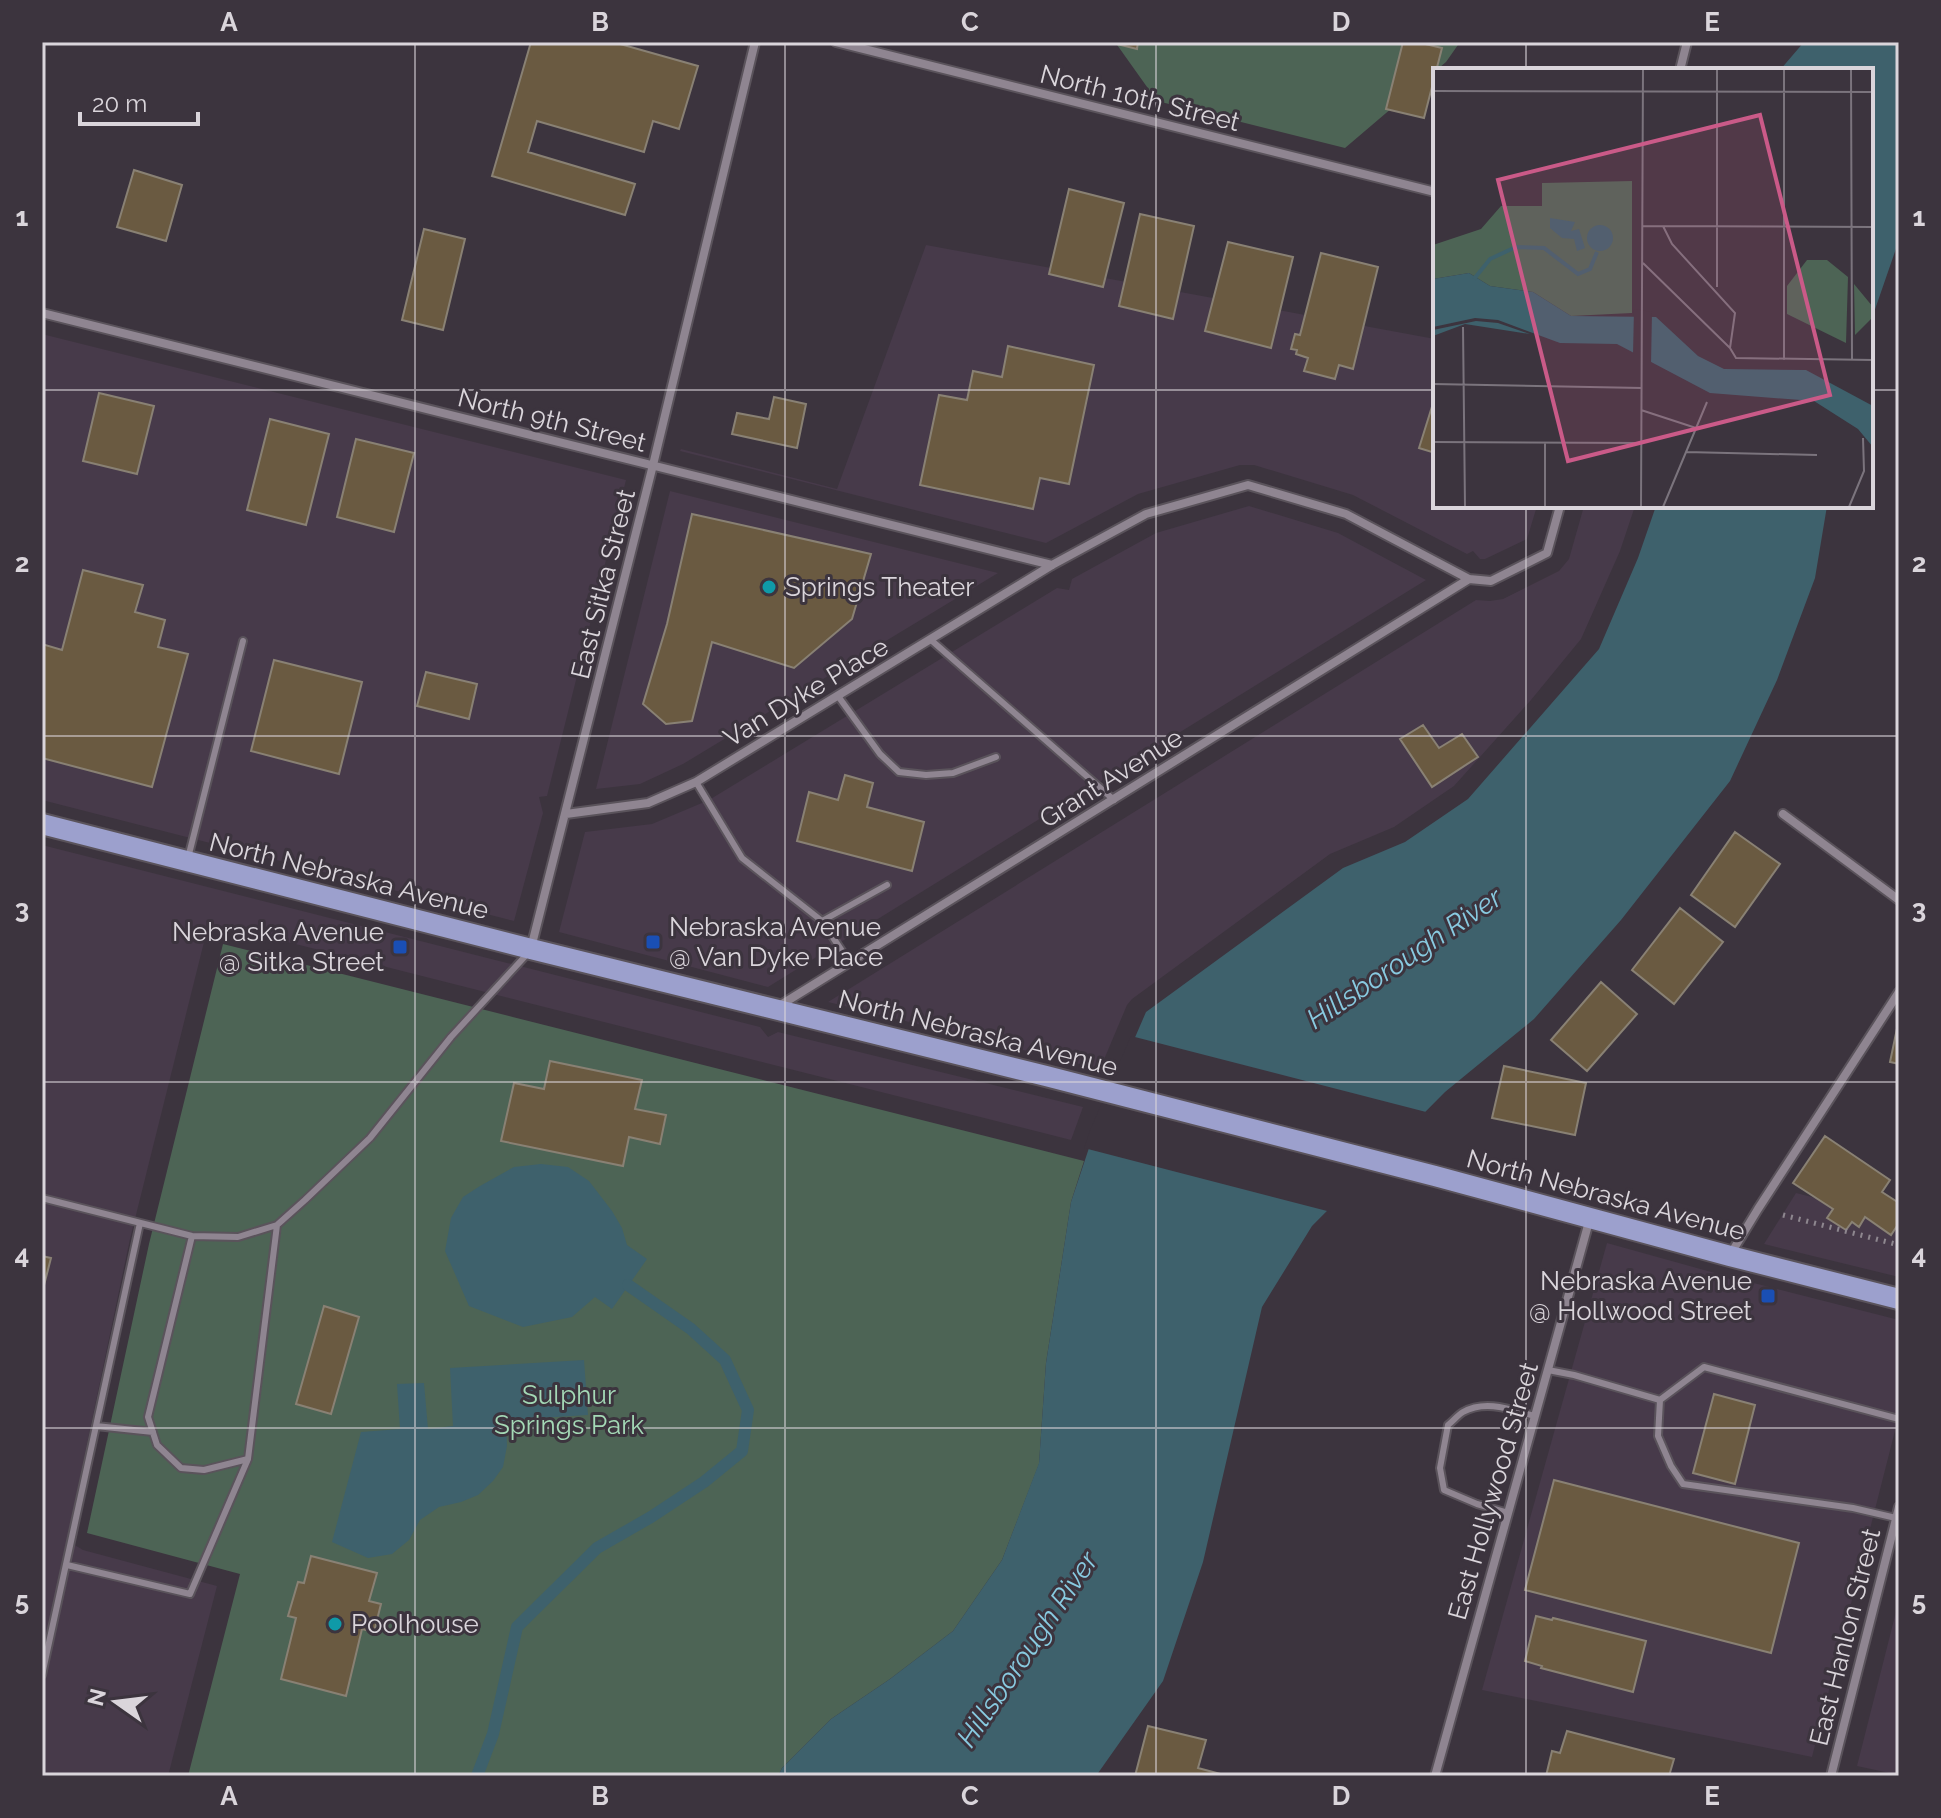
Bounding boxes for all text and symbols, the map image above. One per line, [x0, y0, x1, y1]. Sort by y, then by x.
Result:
text: A [220, 7, 238, 37]
text: B [591, 7, 609, 37]
text: C [961, 7, 979, 37]
text: D [1332, 7, 1350, 37]
text: E [1704, 7, 1720, 37]
street label: North 10th Street [1037, 59, 1243, 137]
inset map [1433, 68, 1873, 508]
scale bar [80, 76, 198, 126]
text: 20 m [92, 89, 147, 118]
text: 1 [16, 202, 29, 232]
text: 1 [1913, 202, 1926, 232]
street label: North 9th Street [455, 382, 649, 458]
street label: East Sitka Street [565, 486, 641, 682]
text: 2 [15, 548, 29, 578]
text: 2 [1912, 548, 1926, 578]
place label: Springs Theater [785, 572, 974, 602]
marker: Springs Theater [760, 578, 778, 596]
street label: Van Dyke Place [718, 631, 894, 753]
street label: Grant Avenue [1034, 722, 1188, 834]
street label: North Nebraska Avenue [206, 827, 492, 925]
water label: Hillsborough River [1300, 880, 1509, 1036]
text: 3 [15, 894, 29, 924]
text: 3 [1912, 894, 1926, 924]
place label: Nebraska Avenue @ Van Dyke Place [669, 912, 883, 972]
place label: Nebraska Avenue @ Sitka Street [172, 917, 384, 977]
marker: Nebraska Avenue @ Van Dyke Place [644, 933, 662, 951]
marker: Nebraska Avenue @ Sitka Street [391, 938, 409, 956]
street label: North Nebraska Avenue [835, 984, 1121, 1082]
street label: North Nebraska Avenue [1464, 1143, 1748, 1247]
text: 4 [15, 1240, 29, 1270]
text: 4 [1912, 1240, 1926, 1270]
place label: Nebraska Avenue @ Hollwood Street [1529, 1266, 1752, 1326]
marker: Nebraska Avenue @ Hollwood Street [1759, 1287, 1777, 1305]
street label: East Hollywood Street [1442, 1358, 1544, 1623]
park label: Sulphur Springs Park [494, 1380, 644, 1440]
street label: East Hanlon Street [1804, 1525, 1887, 1749]
water label: Hillsborough River [950, 1544, 1106, 1753]
text: 5 [15, 1586, 29, 1616]
text: 5 [1912, 1586, 1926, 1616]
place label: Poolhouse [351, 1609, 479, 1639]
marker: Poolhouse [326, 1615, 344, 1633]
north arrow [76, 1662, 156, 1742]
text: N [82, 1686, 111, 1708]
text: A [220, 1781, 238, 1811]
text: B [591, 1781, 609, 1811]
text: C [961, 1781, 979, 1811]
text: D [1332, 1781, 1350, 1811]
text: E [1704, 1781, 1720, 1811]

